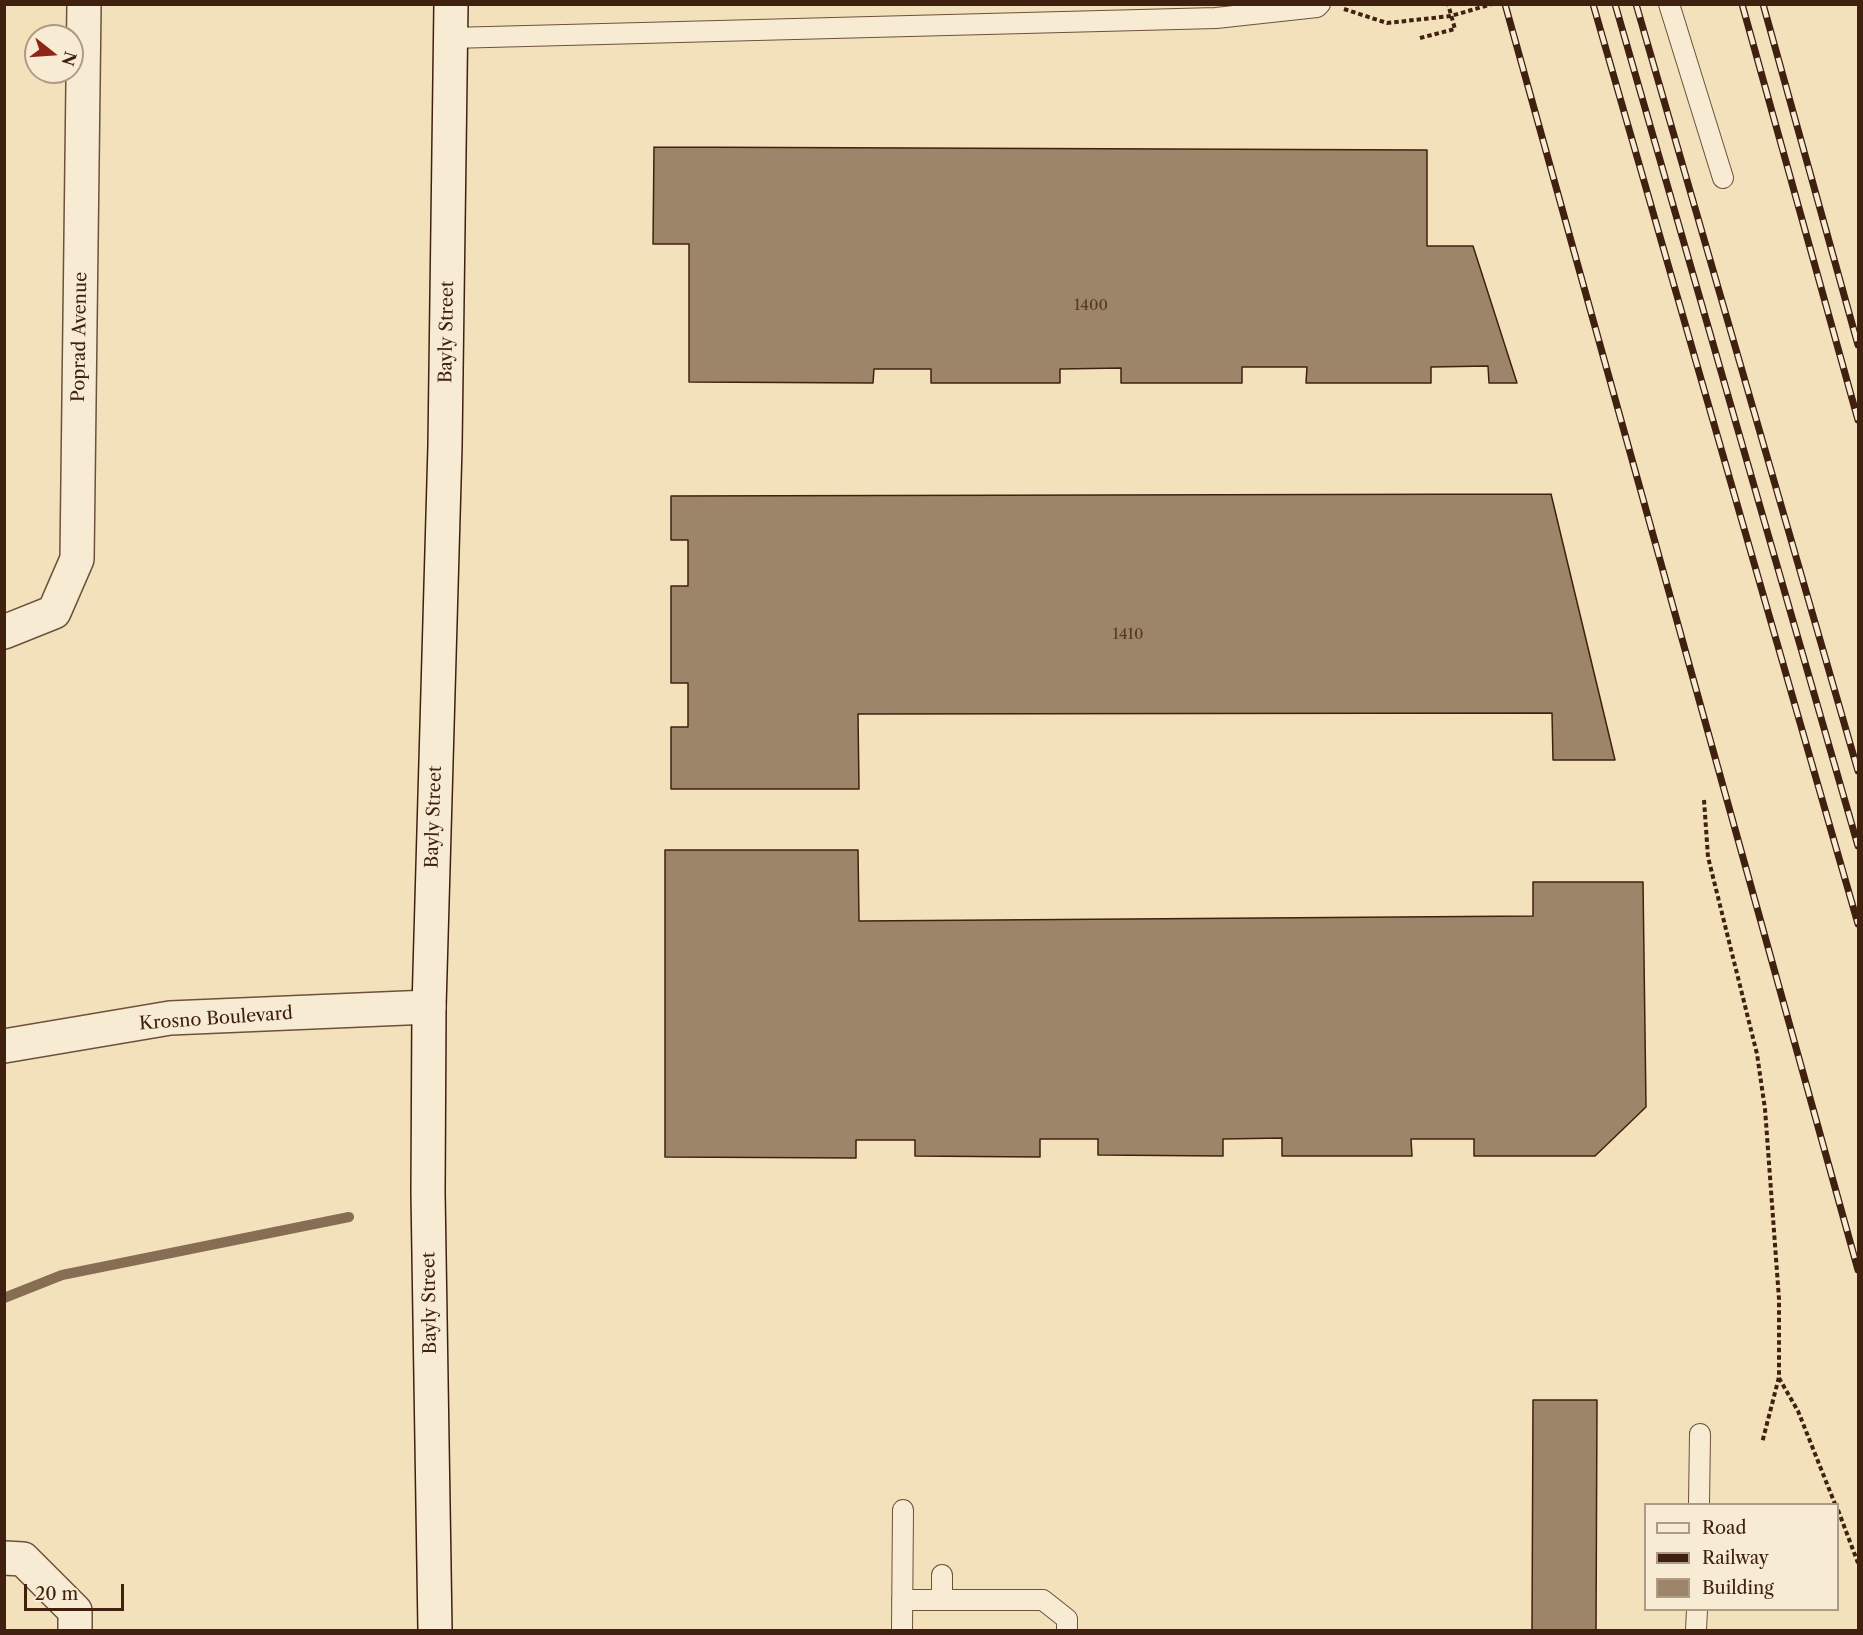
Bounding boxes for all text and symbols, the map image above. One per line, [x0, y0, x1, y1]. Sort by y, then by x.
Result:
north arrow [24, 24, 84, 84]
text: N [58, 49, 81, 68]
street label: Poprad Avenue [68, 272, 92, 402]
street label: Bayly Street [435, 281, 459, 383]
house number: 1400 [1074, 297, 1108, 315]
house number: 1410 [1113, 626, 1143, 644]
street label: Bayly Street [421, 765, 447, 869]
street label: Krosno Boulevard [138, 1003, 294, 1035]
street label: Bayly Street [418, 1252, 442, 1354]
legend [1644, 1503, 1839, 1611]
text: Road [1702, 1517, 1747, 1539]
text: Railway [1702, 1547, 1769, 1569]
scale bar [27, 1572, 128, 1610]
text: Building [1702, 1577, 1774, 1599]
text: 20 m [35, 1583, 78, 1605]

